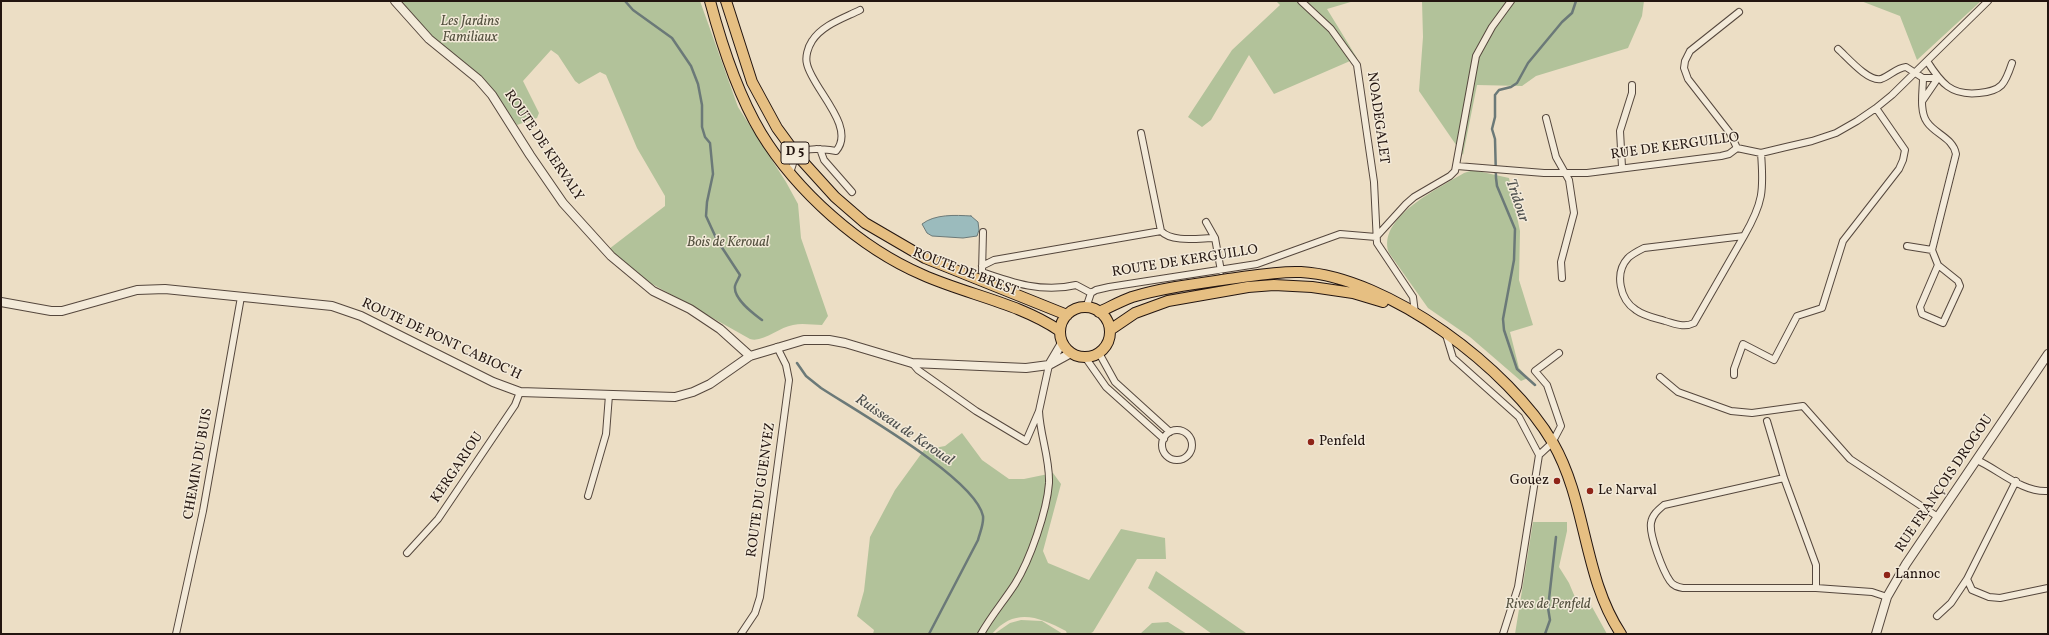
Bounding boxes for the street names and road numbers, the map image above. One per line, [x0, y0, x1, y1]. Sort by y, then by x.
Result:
street label: NOADEGALET [1362, 71, 1392, 165]
street label: ROUTE DE KERVALY [500, 87, 586, 205]
street label: RUE DE KERGUILLO [1610, 130, 1740, 164]
road number: D 5 [781, 142, 809, 164]
street label: ROUTE DE KERGUILLO [1111, 242, 1259, 282]
street label: ROUTE DE BREST [910, 245, 1020, 301]
street label: ROUTE DE PONT CABIOC'H [358, 296, 524, 384]
street label: CHEMIN DU BUIS [181, 407, 217, 521]
street label: RUE FRANÇOIS DROGOU [1893, 412, 1997, 556]
street label: ROUTE DU GUENVEZ [744, 421, 780, 559]
street label: KERGARIOU [428, 430, 488, 506]

